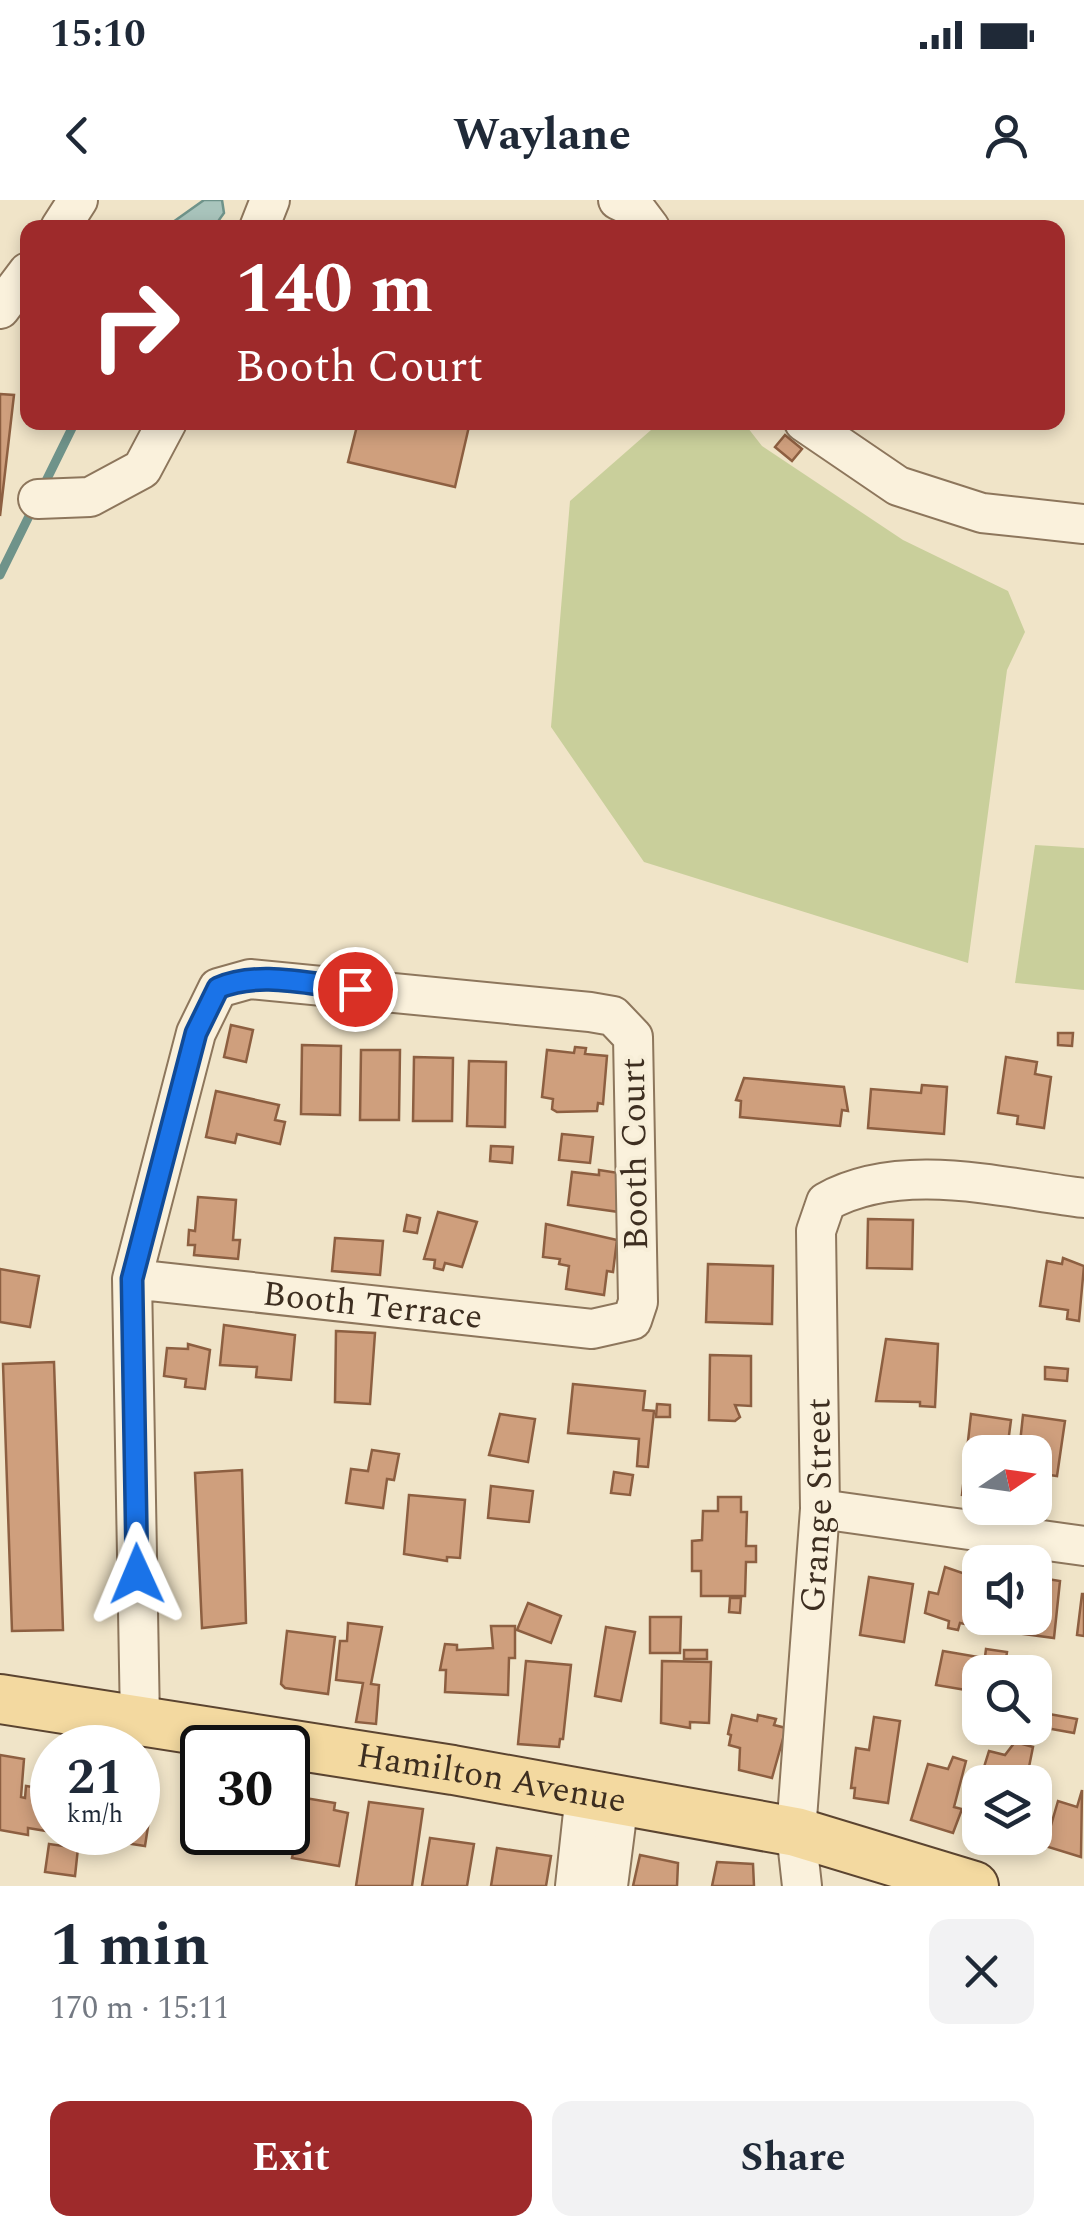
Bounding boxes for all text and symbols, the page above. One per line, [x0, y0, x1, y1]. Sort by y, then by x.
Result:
text: 15:10 [50, 6, 145, 64]
text: Waylane [453, 101, 631, 170]
icon: back [50, 108, 105, 163]
icon: person [979, 108, 1034, 163]
text: 140 m [235, 237, 433, 343]
icon: right [70, 260, 200, 390]
text: Booth Court [235, 333, 483, 402]
pin [313, 947, 398, 1032]
icon: arrive [328, 962, 383, 1017]
street label: Booth Court [607, 1057, 663, 1251]
street label: Booth Terrace [260, 1267, 485, 1343]
street label: Grange Street [786, 1397, 847, 1614]
north arrow [962, 1435, 1052, 1525]
map controls [962, 1435, 1052, 1855]
position arrow [85, 1522, 189, 1626]
button: sound [962, 1545, 1052, 1635]
button: search [962, 1655, 1052, 1745]
speed limit sign: 30 [180, 1725, 310, 1855]
street label: Hamilton Avenue [353, 1729, 631, 1827]
text: 21 [67, 1740, 123, 1816]
button: layers [962, 1765, 1052, 1855]
text: km/h [67, 1796, 123, 1834]
text: 1 min [50, 1900, 210, 1992]
button: close [929, 1919, 1034, 2024]
text: 170 m · 15:11 [50, 1984, 230, 2033]
button: Exit [50, 2101, 532, 2216]
button: Share [552, 2101, 1034, 2216]

